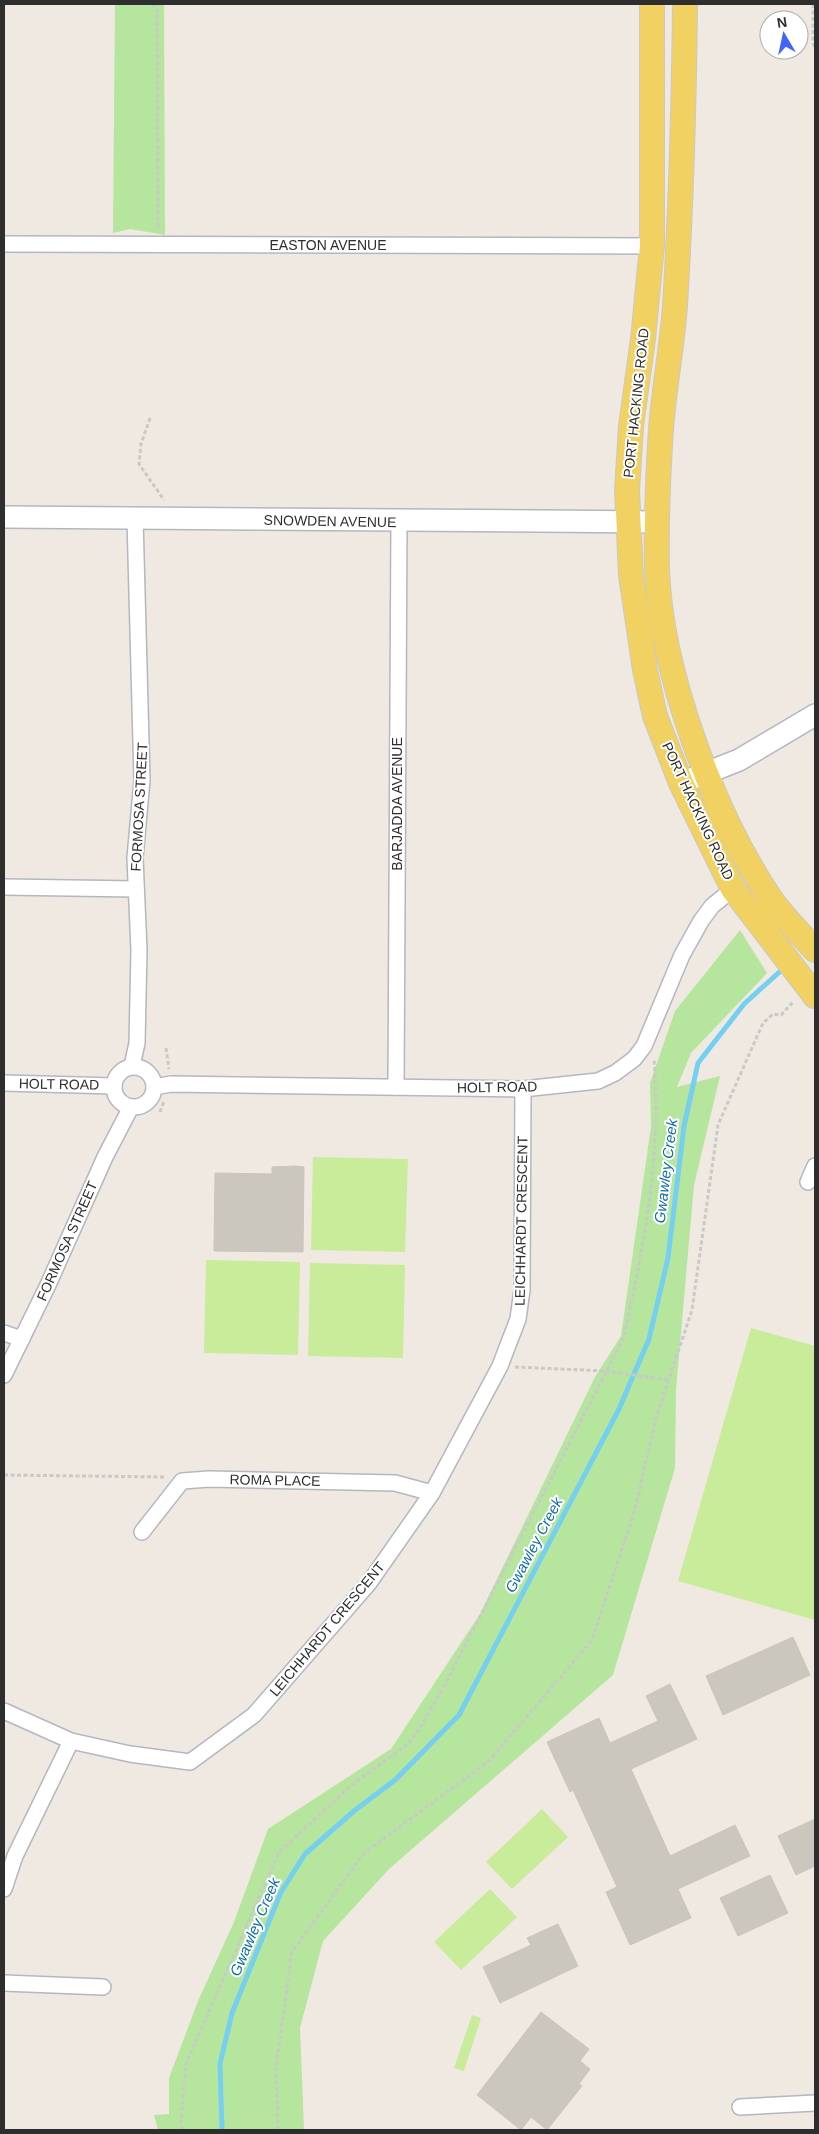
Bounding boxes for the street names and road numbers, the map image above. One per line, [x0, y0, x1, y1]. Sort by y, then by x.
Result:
street label: EASTON AVENUE [270, 237, 386, 253]
street label: PORT HACKING ROAD [620, 327, 652, 479]
street label: SNOWDEN AVENUE [263, 512, 397, 530]
street label: BARJADDA AVENUE [389, 737, 405, 871]
street label: PORT HACKING ROAD [659, 739, 737, 883]
street label: FORMOSA STREET [128, 742, 150, 872]
street label: HOLT ROAD [19, 1075, 99, 1093]
street label: HOLT ROAD [457, 1078, 537, 1096]
street label: LEICHHARDT CRESCENT [512, 1135, 530, 1306]
street label: FORMOSA STREET [33, 1178, 101, 1303]
street label: ROMA PLACE [229, 1471, 321, 1489]
street label: LEICHHARDT CRESCENT [266, 1558, 388, 1699]

